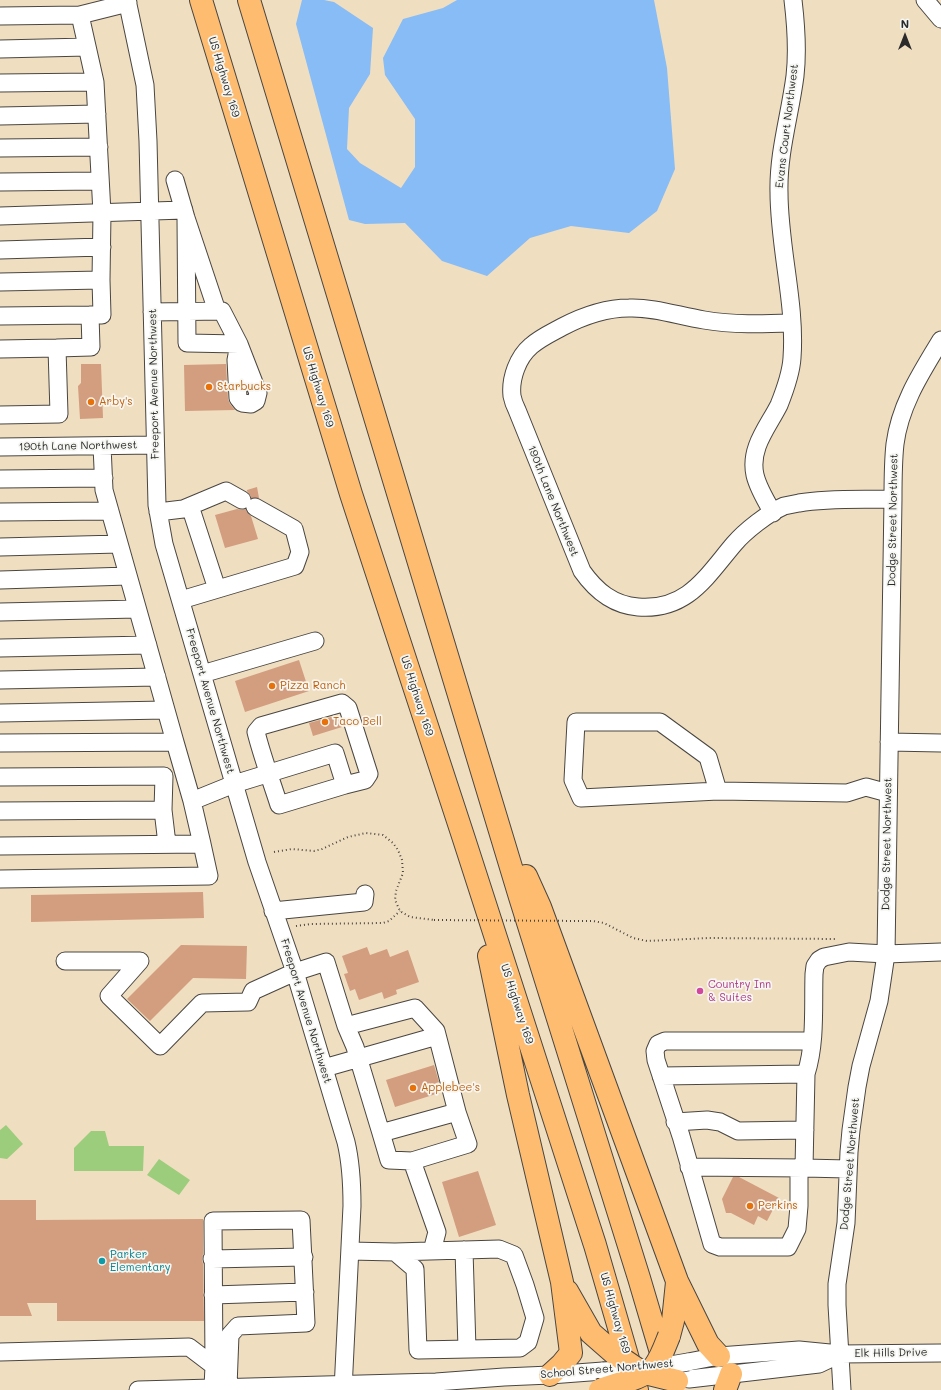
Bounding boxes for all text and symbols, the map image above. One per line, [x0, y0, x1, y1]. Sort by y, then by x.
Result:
north arrow [885, 16, 925, 56]
text: N [901, 16, 909, 31]
street label: US Highway 169 [205, 35, 243, 119]
street label: Evans Court Northwest [773, 63, 801, 189]
street label: Freeport Avenue Northwest [146, 308, 162, 460]
street label: US Highway 169 [299, 345, 337, 429]
place label: Starbucks [217, 380, 271, 394]
marker: Starbucks [204, 382, 214, 392]
place label: Arby's [99, 395, 133, 409]
marker: Arby's [86, 397, 96, 407]
street label: 190th Lane Northwest [19, 438, 137, 454]
street label: 190th Lane Northwest [525, 444, 581, 558]
street label: Dodge Street Northwest [885, 453, 901, 587]
street label: Freeport Avenue Northwest [183, 627, 237, 775]
street label: US Highway 169 [398, 654, 436, 738]
place label: Pizza Ranch [280, 679, 345, 693]
marker: Pizza Ranch [267, 681, 277, 691]
place label: Taco Bell [333, 715, 382, 729]
marker: Taco Bell [320, 717, 330, 727]
street label: Dodge Street Northwest [879, 777, 895, 911]
street label: Freeport Avenue Northwest [278, 937, 334, 1085]
street label: US Highway 169 [498, 962, 536, 1046]
place label: Country Inn & Suites [708, 978, 771, 1004]
marker: Country Inn & Suites [695, 986, 705, 996]
place label: Applebee's [421, 1081, 480, 1095]
marker: Applebee's [408, 1083, 418, 1093]
street label: Dodge Street Northwest [838, 1097, 862, 1231]
place label: Perkins [758, 1199, 798, 1213]
marker: Perkins [745, 1201, 755, 1211]
place label: Parker Elementary [110, 1248, 170, 1274]
marker: Parker Elementary [97, 1256, 107, 1266]
street label: US Highway 169 [597, 1271, 633, 1355]
street label: Elk Hills Drive [854, 1346, 928, 1360]
street label: School Street Northwest [540, 1357, 674, 1381]

